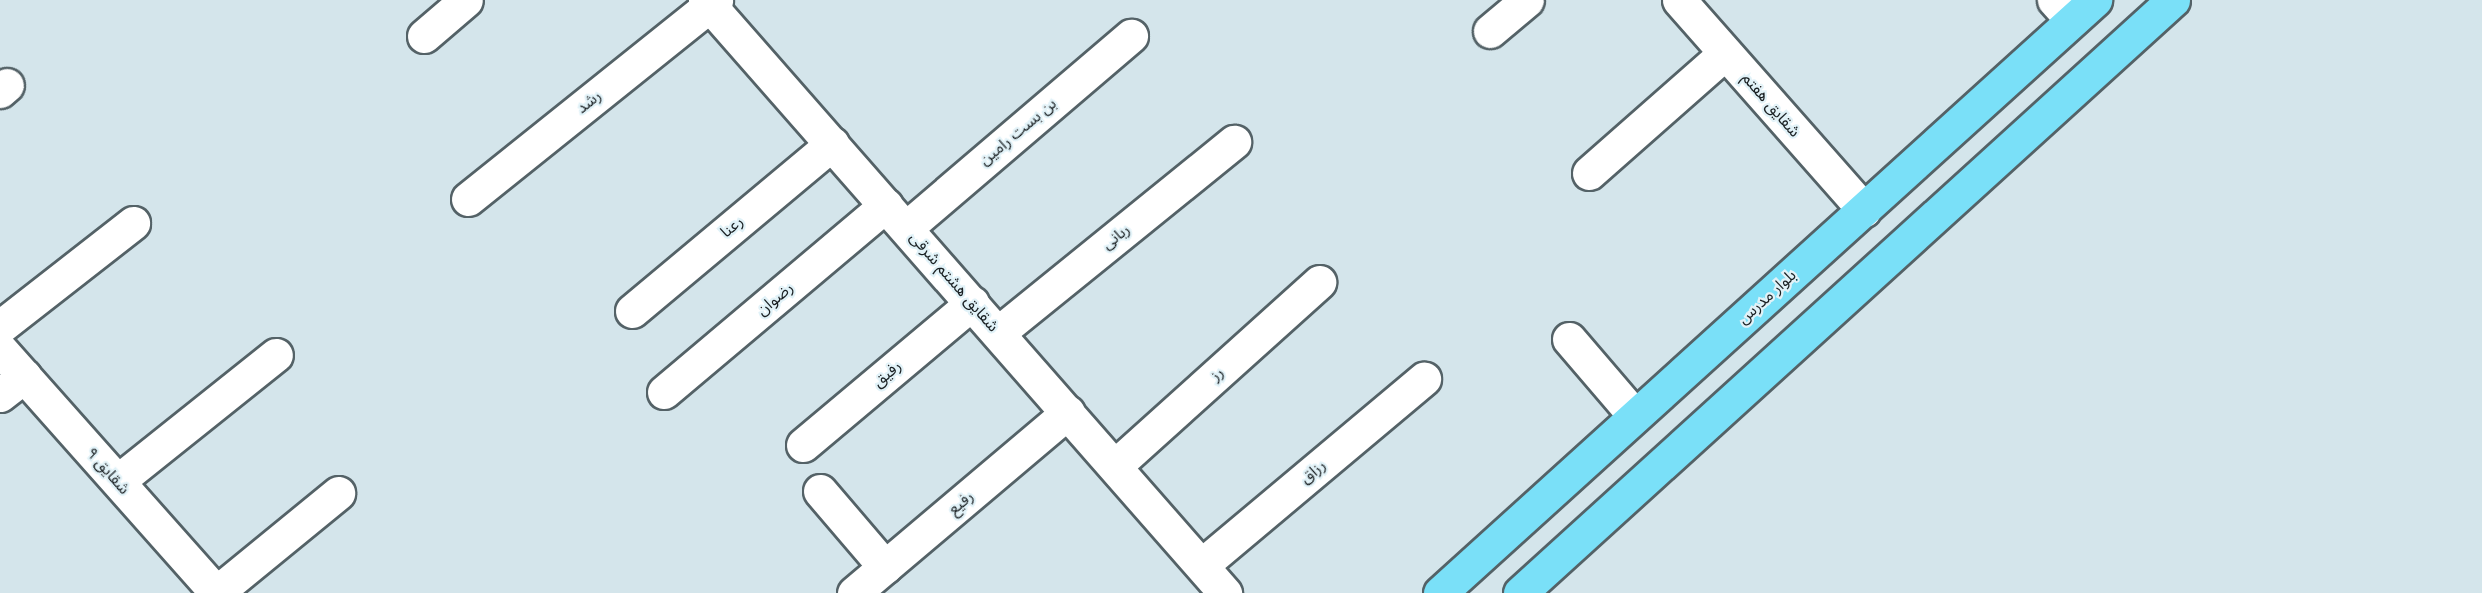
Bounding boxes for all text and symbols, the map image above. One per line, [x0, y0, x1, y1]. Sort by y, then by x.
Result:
street label: شقایق هفتم [1738, 69, 1804, 141]
street label: رشد [573, 86, 605, 118]
street label: بن بست رامین [975, 94, 1061, 170]
street label: رعنا [717, 212, 747, 242]
street label: ربانی [1098, 220, 1134, 254]
street label: شقایق هشتم شرقی [905, 228, 1003, 336]
street label: بلوار مدرس [1734, 266, 1800, 328]
street label: رضوان [753, 278, 797, 320]
street label: رفیق [869, 357, 905, 391]
street label: رز [1206, 363, 1228, 385]
street label: شقایق ۹ [82, 444, 134, 498]
street label: رزاق [1296, 456, 1330, 488]
street label: رفیع [944, 487, 978, 519]

